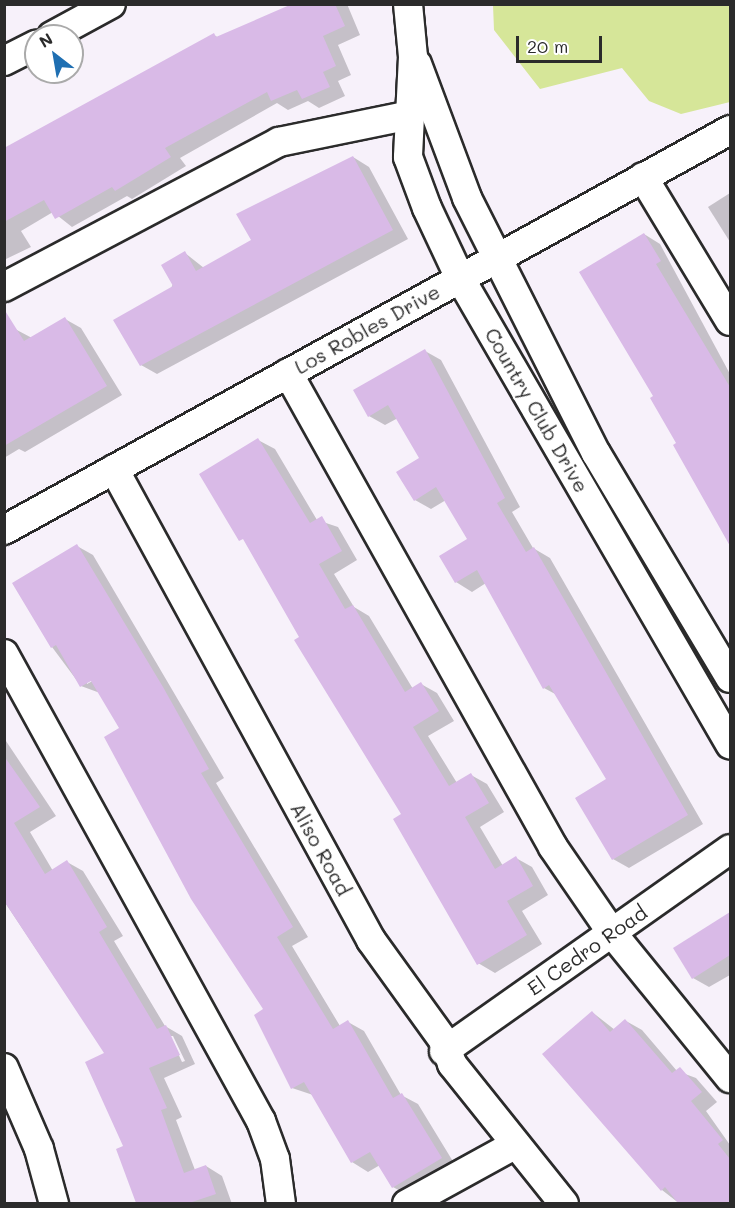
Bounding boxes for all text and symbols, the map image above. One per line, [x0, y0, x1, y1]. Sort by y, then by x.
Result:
north arrow [24, 24, 84, 84]
scale bar [519, 24, 604, 62]
text: N [35, 28, 56, 52]
text: 20 m [527, 34, 568, 58]
street label: Los Robles Drive [290, 279, 444, 379]
street label: Country Club Drive [480, 323, 594, 497]
street label: Aliso Road [286, 798, 356, 900]
street label: El Cedro Road [523, 900, 651, 1000]

